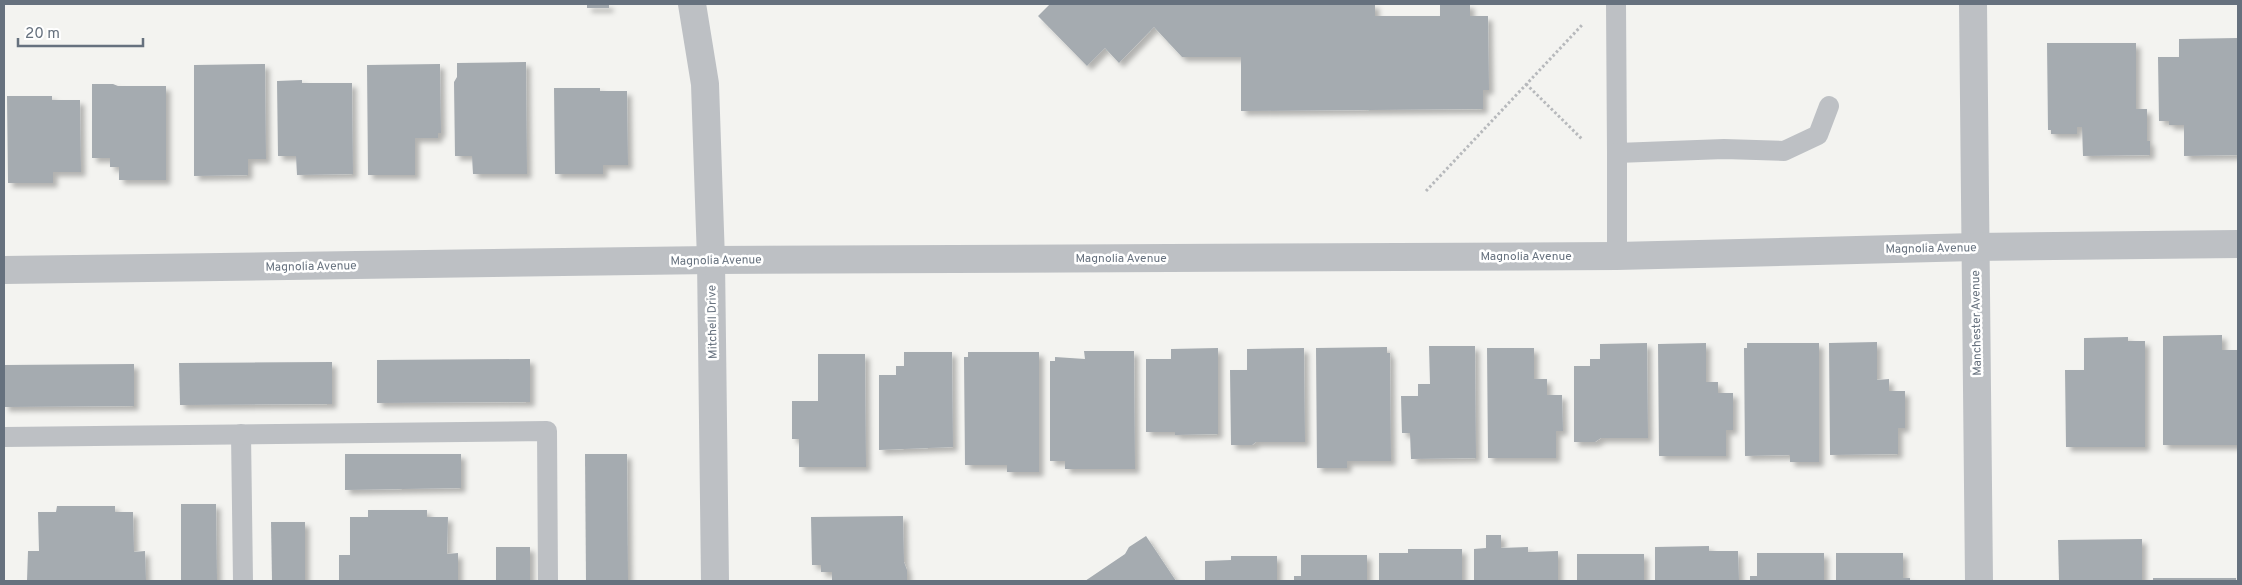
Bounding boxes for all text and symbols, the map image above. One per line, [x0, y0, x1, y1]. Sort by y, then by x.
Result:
scale bar [18, 15, 142, 47]
text: 20 m [25, 25, 60, 44]
street label: Magnolia Avenue [1885, 240, 1977, 258]
street label: Magnolia Avenue [1480, 249, 1572, 265]
street label: Magnolia Avenue [1075, 251, 1167, 267]
street label: Magnolia Avenue [670, 252, 762, 270]
street label: Magnolia Avenue [265, 258, 357, 276]
street label: Manchester Avenue [1968, 270, 1986, 376]
street label: Mitchell Drive [704, 285, 722, 359]

